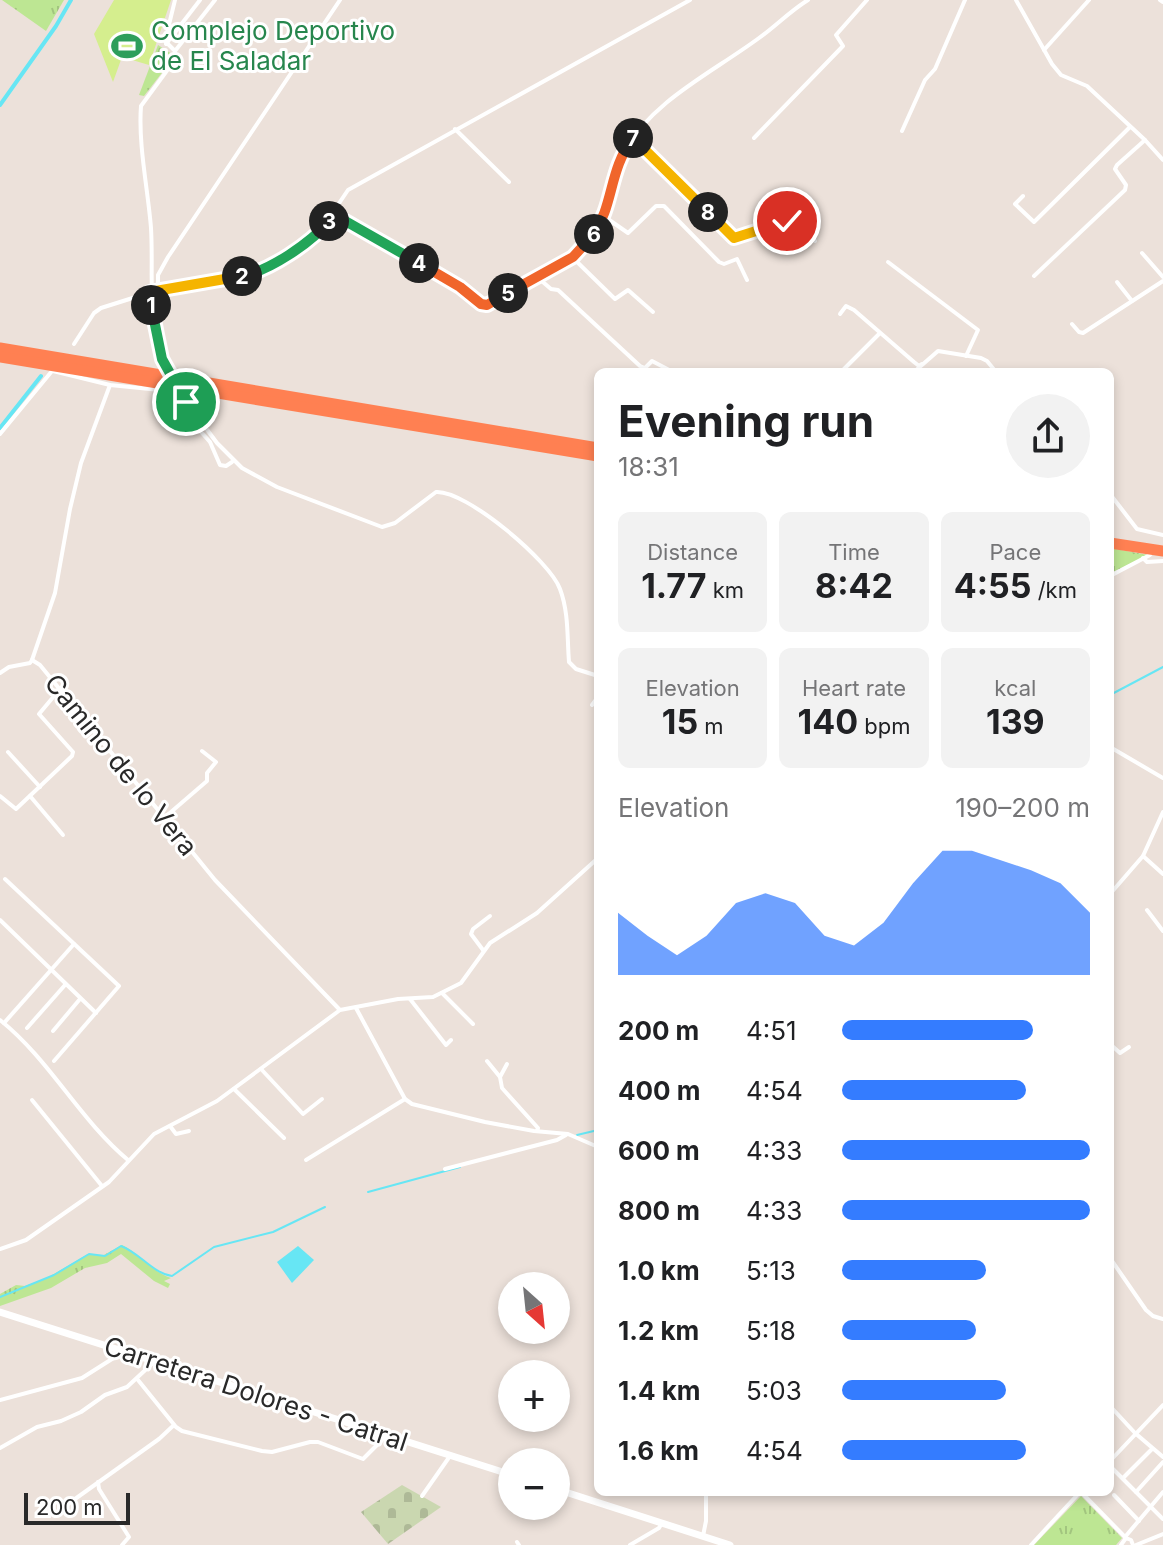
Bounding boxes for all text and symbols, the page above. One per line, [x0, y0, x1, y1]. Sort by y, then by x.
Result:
place label: Complejo Deportivo de El Saladar [151, 15, 395, 76]
sports icon: Complejo Deportivo de El Saladar [110, 29, 144, 63]
pin: 7 [613, 118, 653, 158]
text: 7 [627, 125, 639, 151]
pin [753, 187, 821, 255]
pin: 8 [688, 192, 728, 232]
text: 8 [701, 199, 715, 225]
icon: check [765, 199, 809, 243]
pin: 3 [309, 201, 349, 241]
text: 3 [322, 208, 336, 234]
pin: 6 [574, 214, 614, 254]
text: 6 [587, 221, 601, 247]
pin: 4 [399, 243, 439, 283]
text: 4 [412, 250, 426, 276]
pin: 2 [222, 256, 262, 296]
text: 2 [235, 263, 249, 289]
pin: 5 [488, 273, 528, 313]
text: 5 [501, 280, 515, 306]
pin: 1 [131, 285, 171, 325]
text: 1 [146, 292, 156, 318]
pin [152, 368, 220, 436]
icon: arrive [164, 380, 208, 424]
text: Evening run [618, 394, 874, 448]
button: share [1006, 394, 1090, 478]
text: 18:31 [618, 451, 679, 482]
text: Distance [647, 539, 738, 565]
text: Time [828, 539, 880, 565]
text: Pace [989, 539, 1041, 565]
text: 1.77 [641, 565, 707, 606]
text: 8:42 [815, 565, 893, 606]
text: 4:55 [954, 565, 1031, 606]
text: km [707, 577, 744, 603]
text: /km [1031, 577, 1077, 603]
street label: Camino de lo Vera [39, 668, 204, 862]
text: Elevation [646, 675, 740, 701]
text: Heart rate [802, 675, 906, 701]
text: kcal [994, 675, 1036, 701]
text: 15 [662, 701, 698, 742]
text: 140 [797, 701, 858, 742]
text: 139 [986, 701, 1045, 742]
text: m [698, 713, 724, 739]
text: bpm [858, 713, 910, 739]
text: Elevation [618, 792, 729, 823]
text: 190–200 m [955, 792, 1090, 823]
text: 200 m [618, 1015, 699, 1046]
text: 4:51 [746, 1015, 797, 1046]
text: 400 m [618, 1075, 701, 1106]
text: 4:54 [746, 1075, 803, 1106]
text: 600 m [618, 1135, 700, 1166]
text: 4:33 [746, 1135, 802, 1166]
text: 800 m [618, 1195, 700, 1226]
text: 4:33 [746, 1195, 802, 1226]
text: 1.0 km [618, 1255, 700, 1286]
text: 5:13 [746, 1255, 796, 1286]
north arrow [498, 1272, 570, 1344]
map controls [498, 1272, 570, 1520]
text: 1.2 km [618, 1315, 699, 1346]
text: 5:18 [746, 1315, 796, 1346]
street label: Carretera Dolores - Catral [100, 1330, 412, 1457]
button: + [498, 1360, 570, 1432]
text: 1.4 km [618, 1375, 700, 1406]
text: 5:03 [746, 1375, 802, 1406]
text: 1.6 km [618, 1435, 699, 1466]
text: 4:54 [746, 1435, 803, 1466]
button: − [498, 1448, 570, 1520]
scale bar [24, 1489, 130, 1525]
text: 200 m [36, 1494, 103, 1520]

